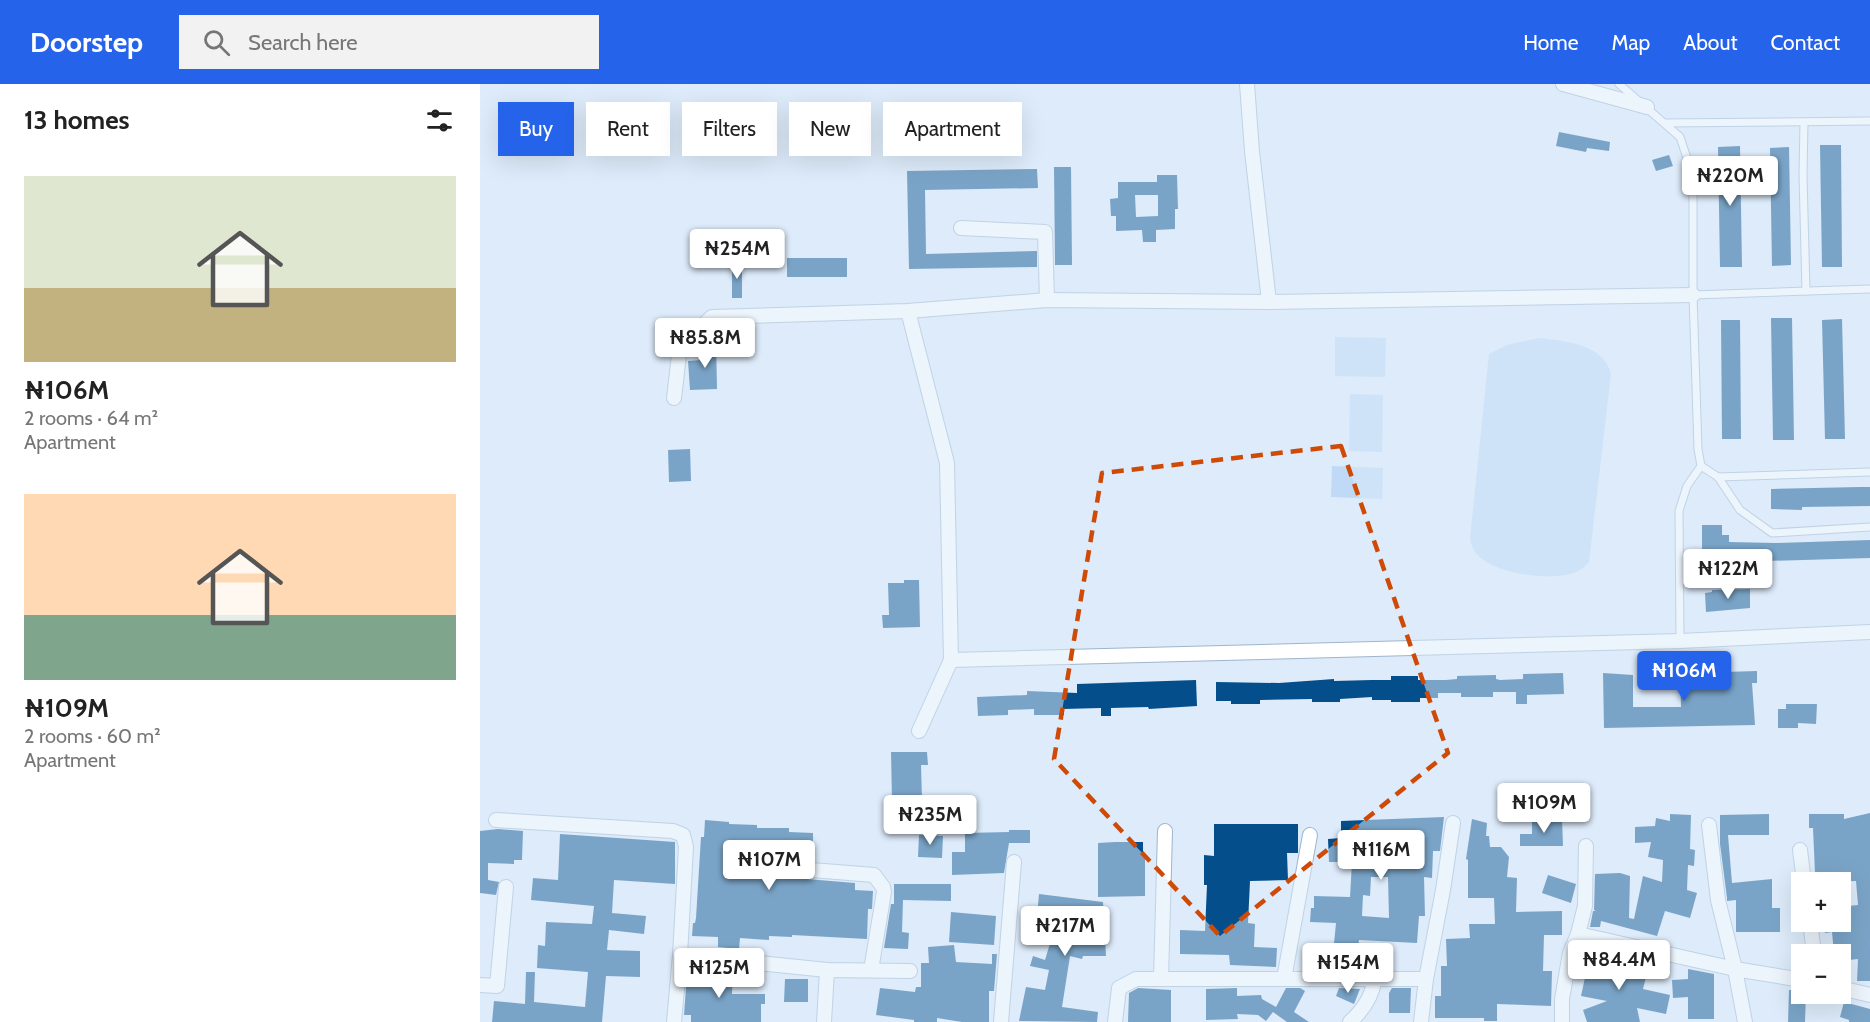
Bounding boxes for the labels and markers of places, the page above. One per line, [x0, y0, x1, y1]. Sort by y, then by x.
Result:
pin: ₦220M [1688, 156, 1772, 207]
pin: ₦254M [695, 229, 779, 280]
pin: ₦85.8M [656, 318, 754, 369]
pin: ₦122M [1686, 549, 1770, 600]
pin: ₦106M [1642, 651, 1726, 702]
pin: ₦109M [1502, 783, 1586, 834]
pin: ₦235M [888, 795, 972, 846]
pin: ₦116M [1339, 830, 1423, 881]
pin: ₦107M [727, 840, 811, 891]
pin: ₦217M [1023, 906, 1107, 957]
pin: ₦84.4M [1570, 940, 1668, 991]
pin: ₦154M [1306, 943, 1390, 994]
pin: ₦125M [677, 948, 761, 999]

